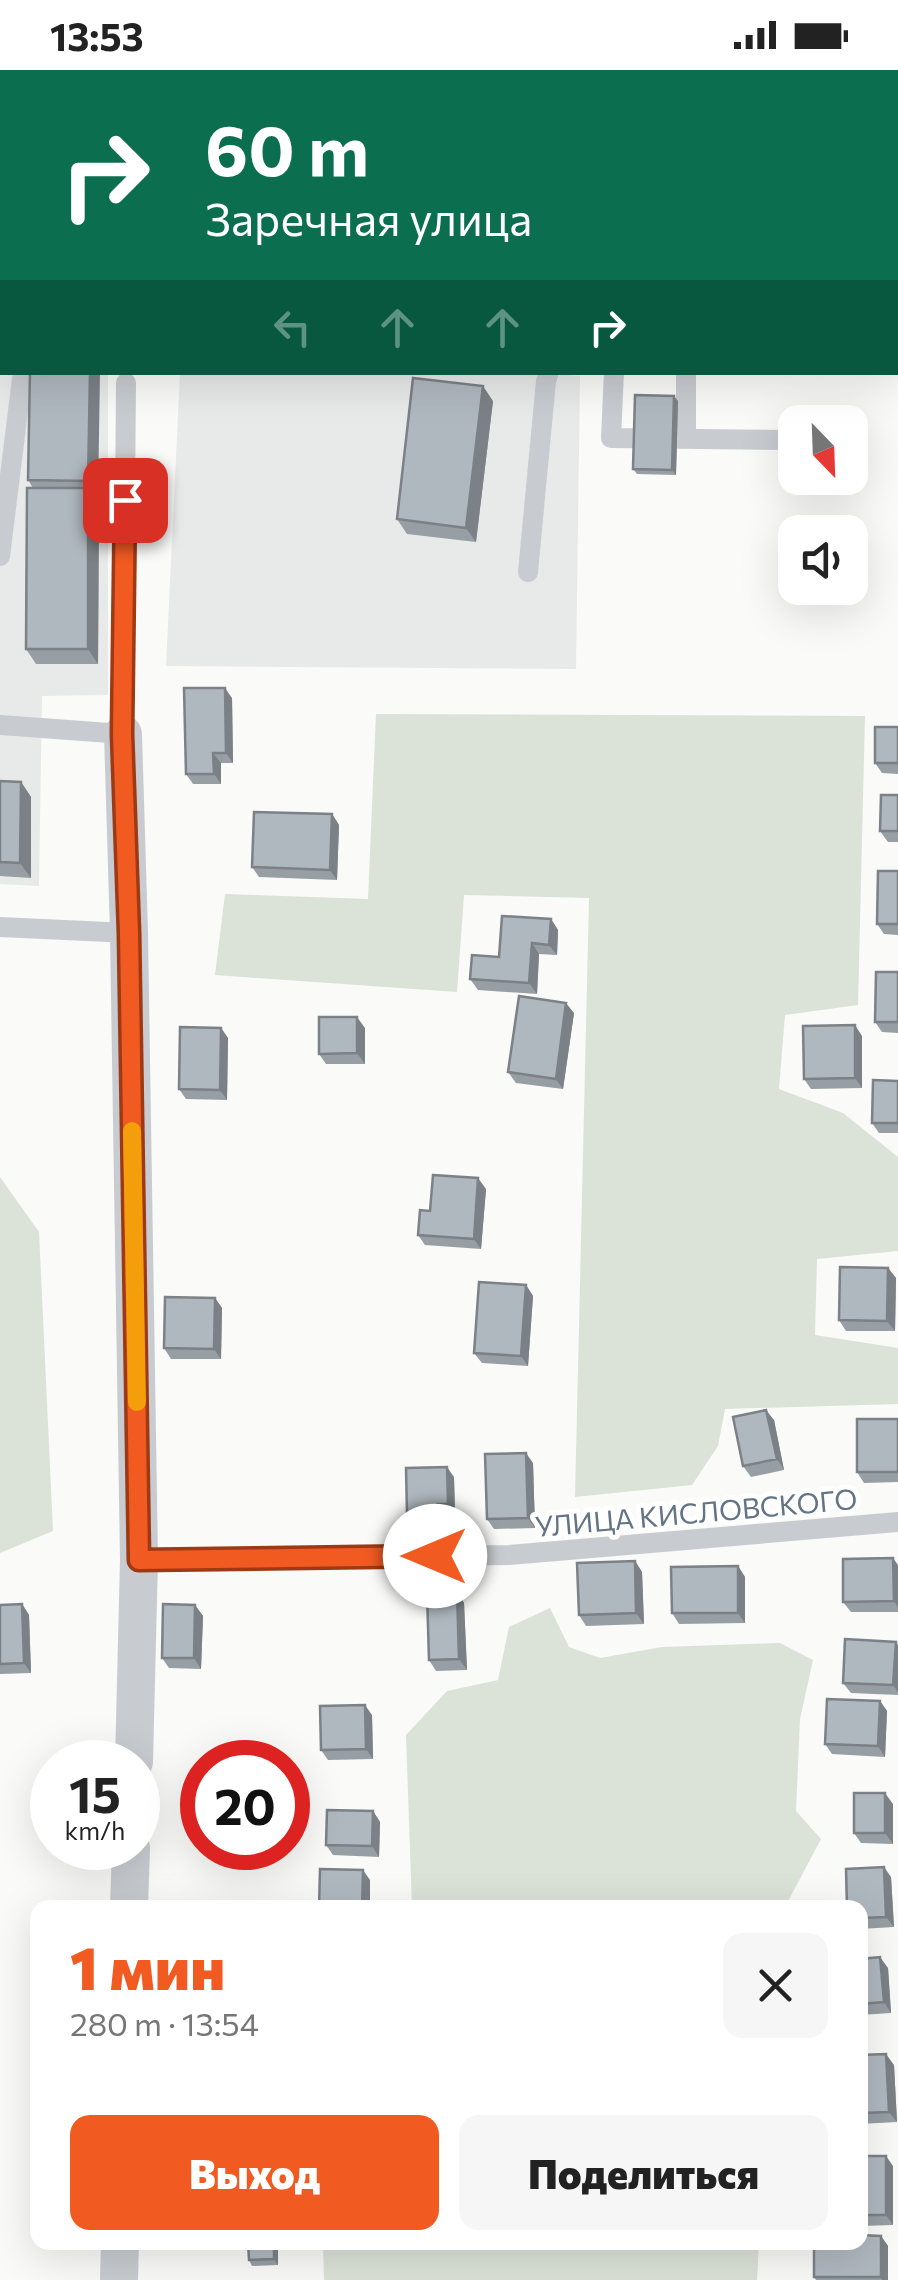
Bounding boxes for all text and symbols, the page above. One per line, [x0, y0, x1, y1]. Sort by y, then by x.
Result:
text: 13:53 [50, 12, 144, 59]
text: 60 m [205, 105, 369, 190]
icon: right [40, 110, 170, 240]
text: Заречная улица [205, 190, 532, 245]
icon: left [265, 300, 320, 355]
icon: ahead [370, 300, 425, 355]
icon: ahead [475, 300, 530, 355]
icon: right [580, 300, 635, 355]
north arrow [778, 405, 868, 495]
map controls [778, 405, 868, 605]
pin [83, 458, 168, 543]
icon: arrive [98, 473, 153, 528]
button: sound [778, 515, 868, 605]
street label: УЛИЦА КИСЛОВСКОГО [533, 1481, 859, 1543]
position arrow [383, 1504, 487, 1608]
speed limit sign: 20 [180, 1740, 310, 1870]
text: 15 [69, 1762, 121, 1823]
text: km/h [65, 1815, 125, 1845]
text: 1 мин [70, 1929, 225, 2002]
button: close [723, 1933, 828, 2038]
text: 280 m · 13:54 [70, 2003, 259, 2043]
button: Выход [70, 2115, 439, 2230]
button: Поделиться [459, 2115, 828, 2230]

